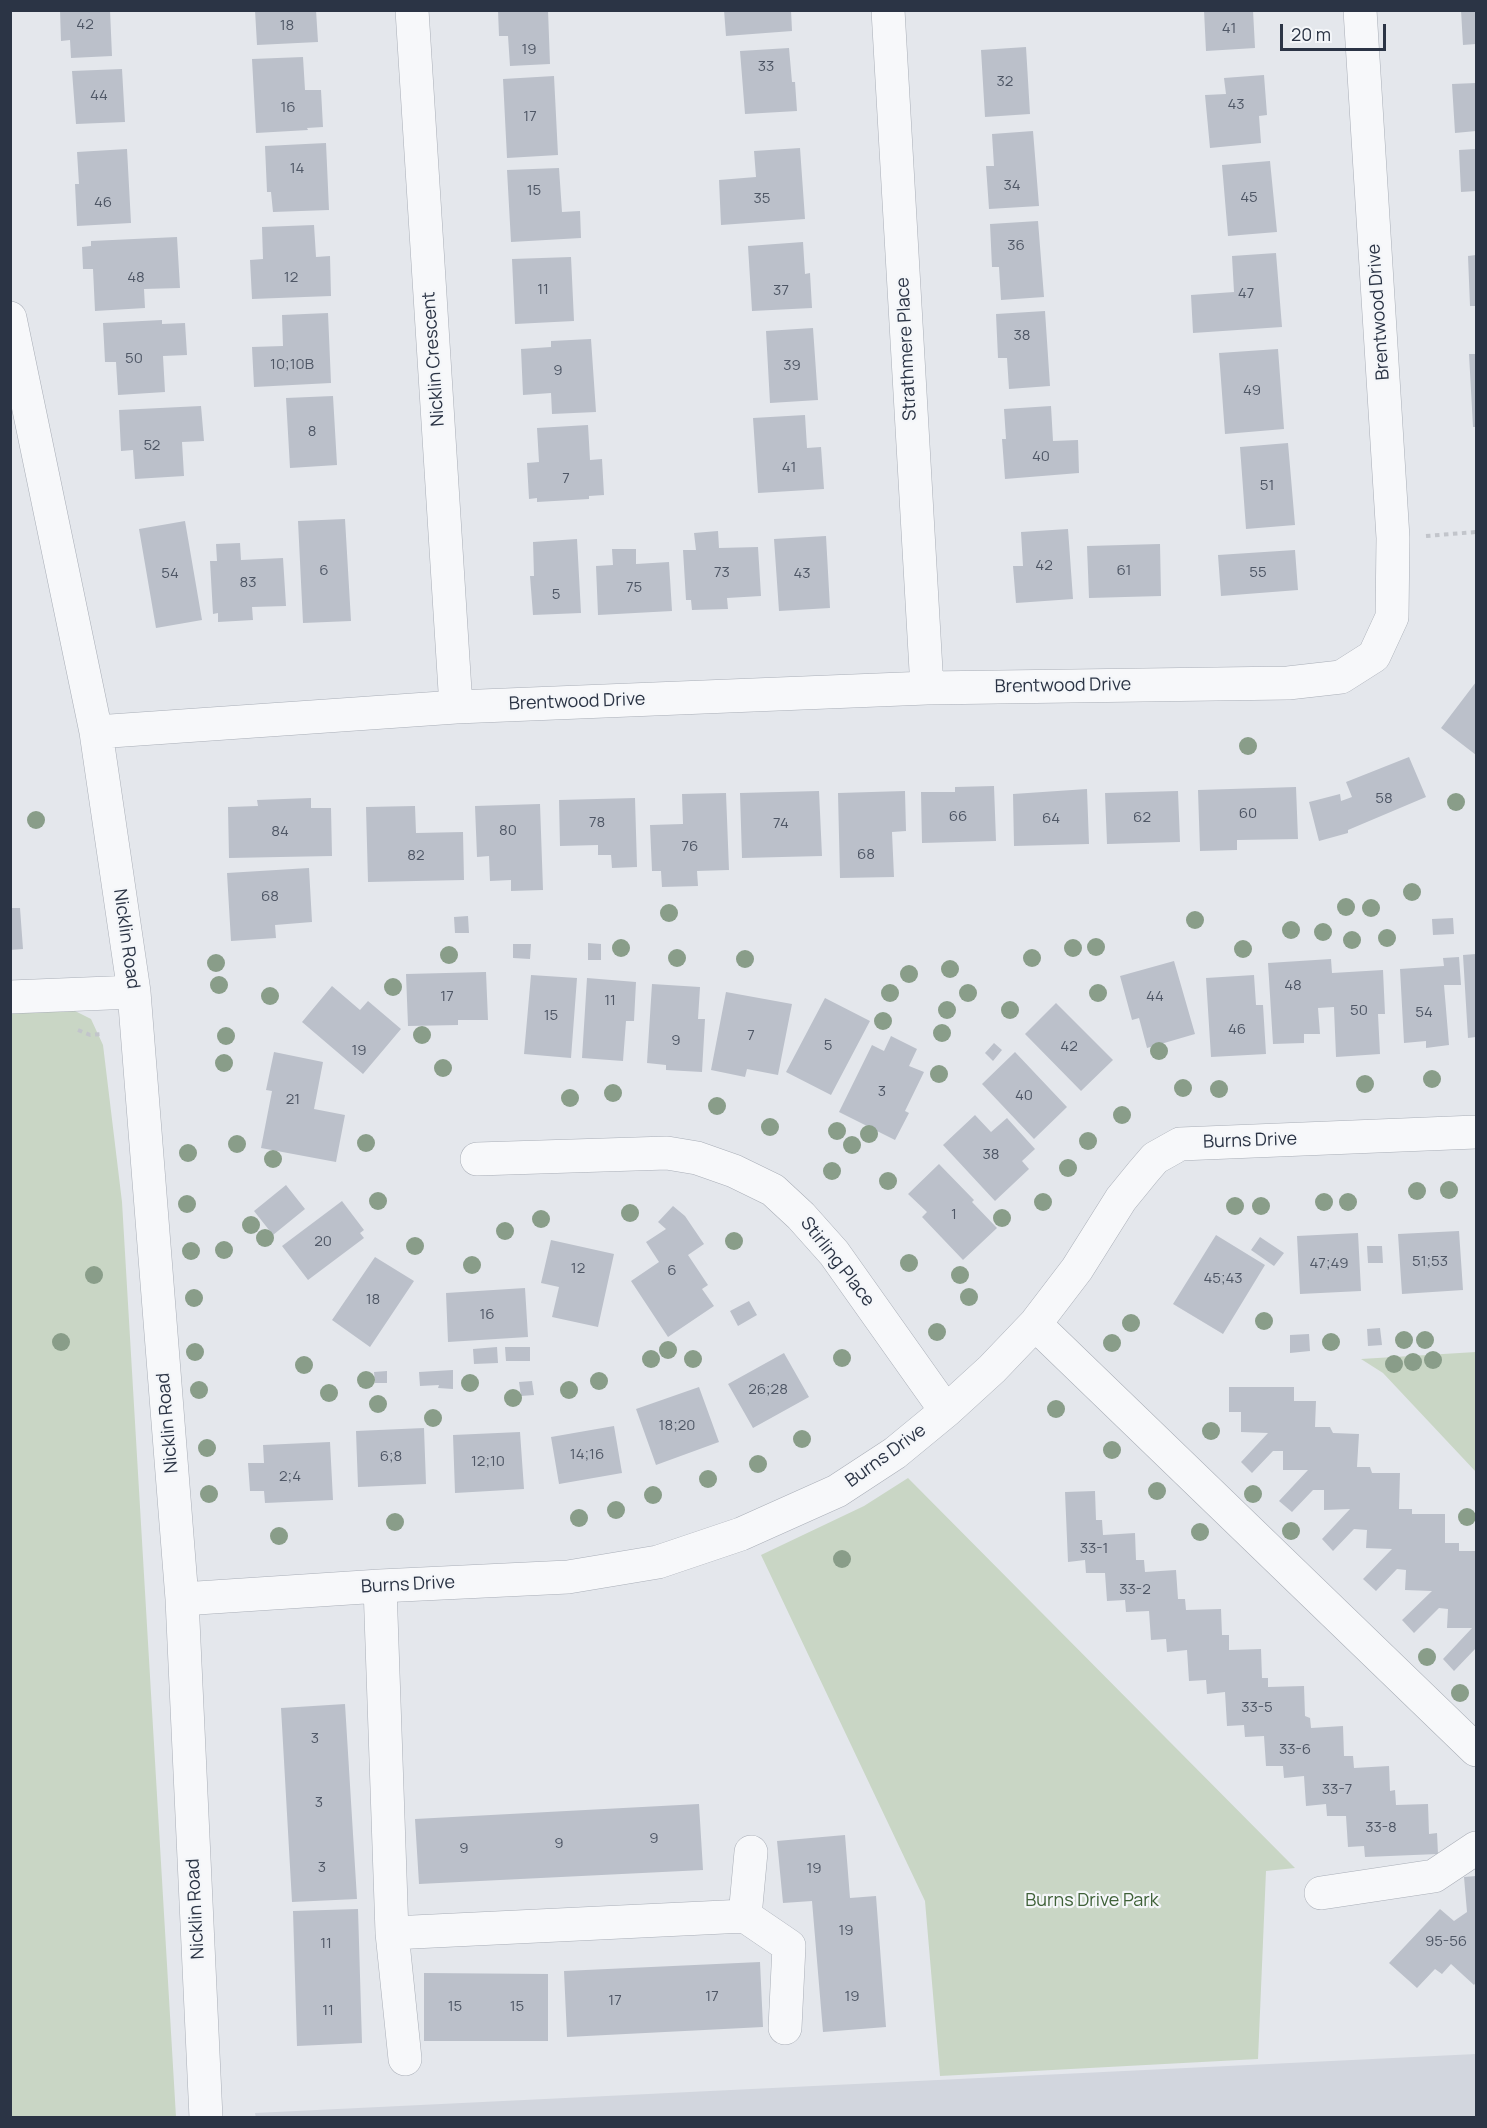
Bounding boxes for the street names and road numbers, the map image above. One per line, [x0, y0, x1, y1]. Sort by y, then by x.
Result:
street label: Brentwood Drive [1363, 243, 1395, 381]
street label: Strathmere Place [892, 277, 922, 421]
street label: Nicklin Crescent [419, 291, 449, 427]
street label: Brentwood Drive [995, 674, 1131, 698]
street label: Brentwood Drive [508, 689, 646, 715]
street label: Nicklin Road [108, 888, 144, 990]
street label: Burns Drive [1203, 1129, 1297, 1153]
street label: Stirling Place [795, 1213, 879, 1311]
street label: Nicklin Road [153, 1372, 183, 1474]
street label: Burns Drive [842, 1420, 930, 1492]
street label: Burns Drive [360, 1572, 456, 1598]
street label: Nicklin Road [183, 1858, 209, 1960]

